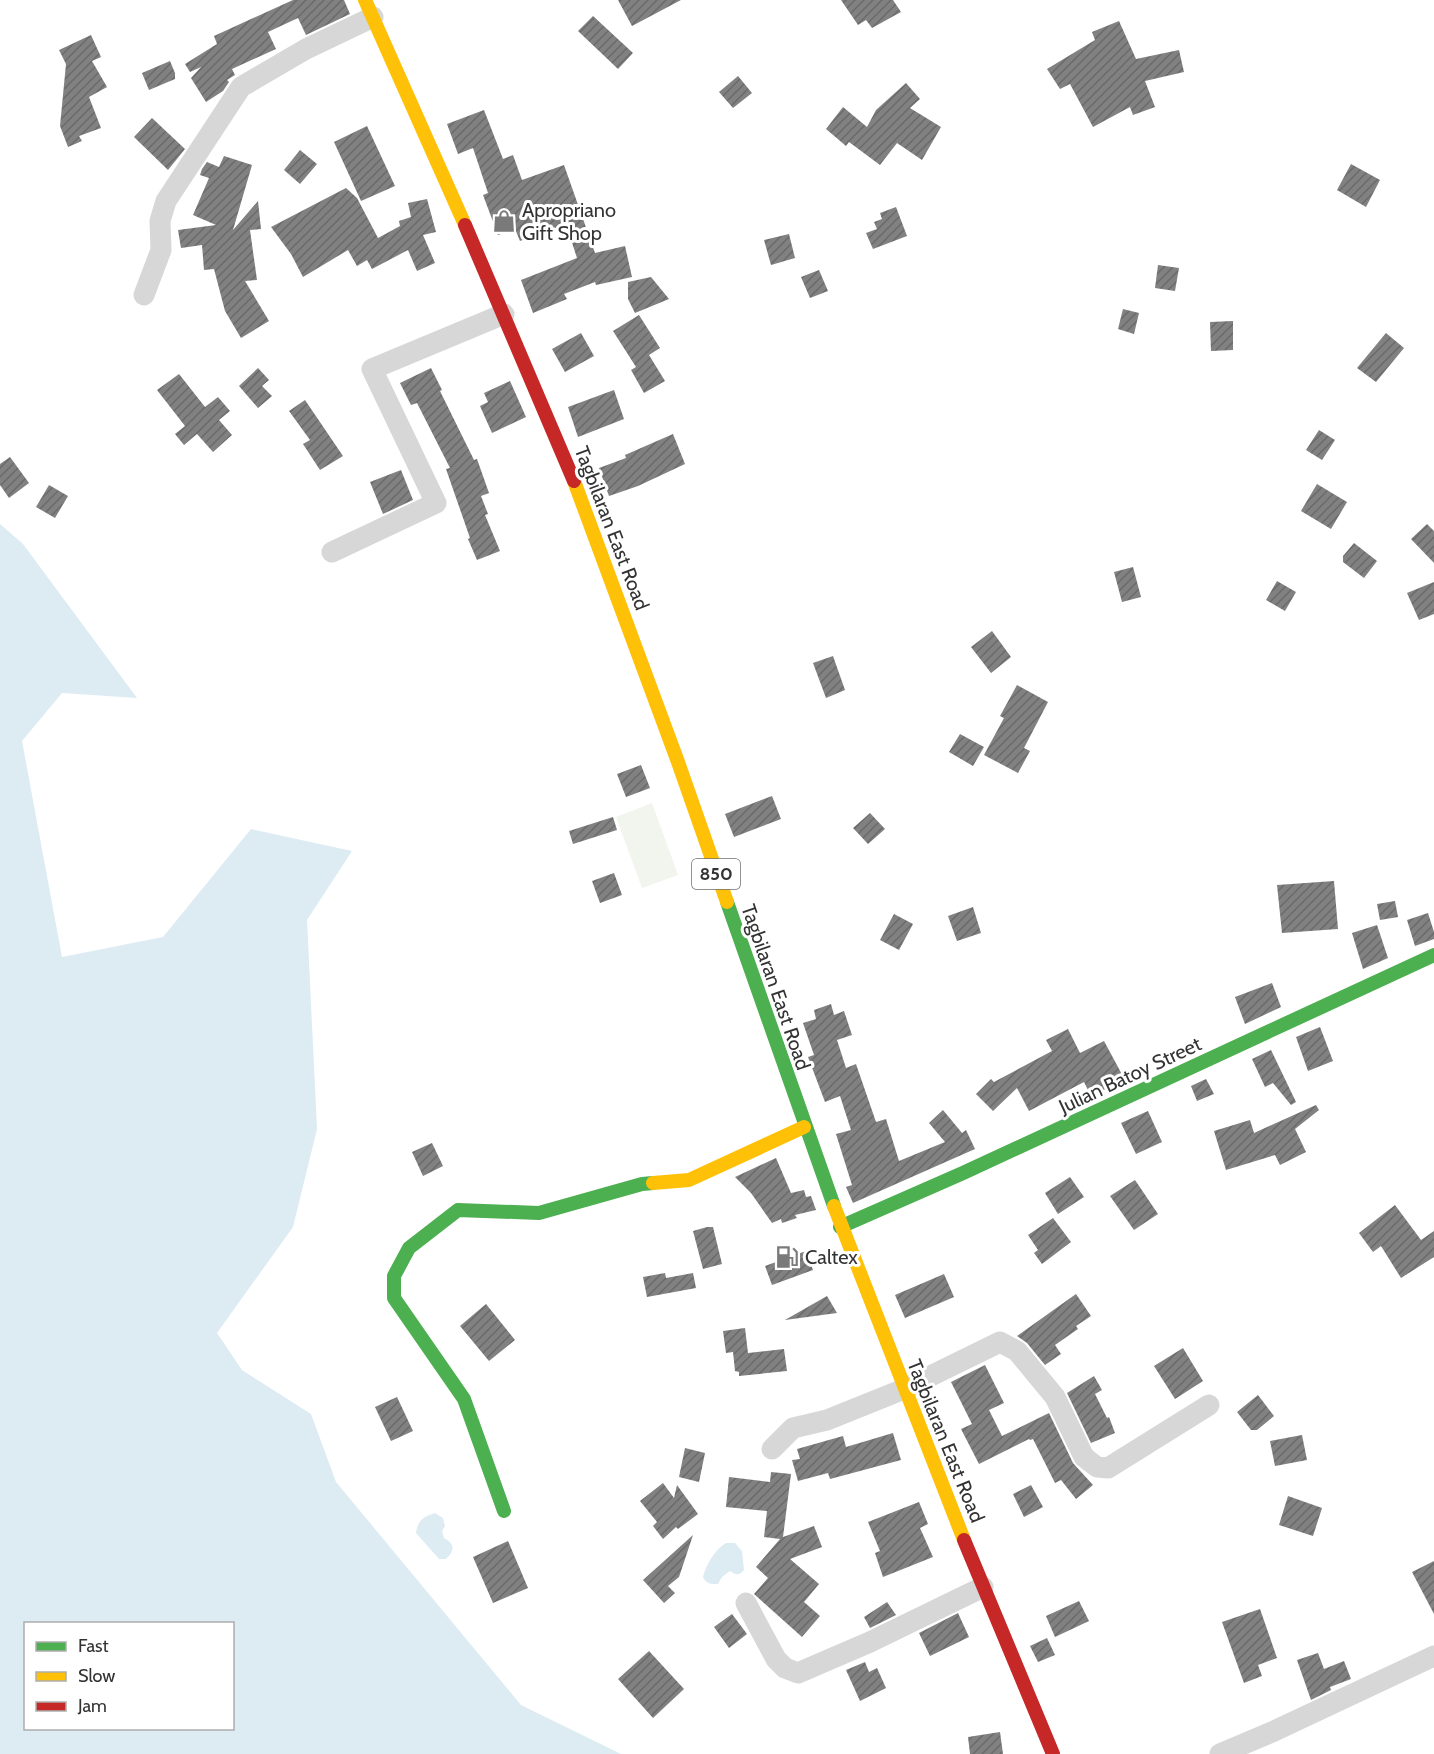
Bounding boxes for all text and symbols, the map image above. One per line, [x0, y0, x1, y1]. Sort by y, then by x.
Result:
place label: Apropriano Gift Shop [522, 198, 616, 245]
shop icon: Apropriano Gift Shop [491, 208, 517, 234]
street label: Tagbilaran East Road [570, 443, 654, 613]
road number: 850 [692, 859, 740, 889]
street label: Tagbilaran East Road [736, 901, 816, 1073]
street label: Julian Batoy Street [1054, 1031, 1205, 1119]
fuel station icon: Caltex [774, 1244, 800, 1270]
place label: Caltex [805, 1245, 858, 1269]
street label: Tagbilaran East Road [902, 1356, 990, 1526]
legend [24, 1622, 234, 1730]
text: Fast [78, 1635, 109, 1657]
text: Slow [78, 1665, 115, 1687]
text: Jam [77, 1695, 107, 1717]

